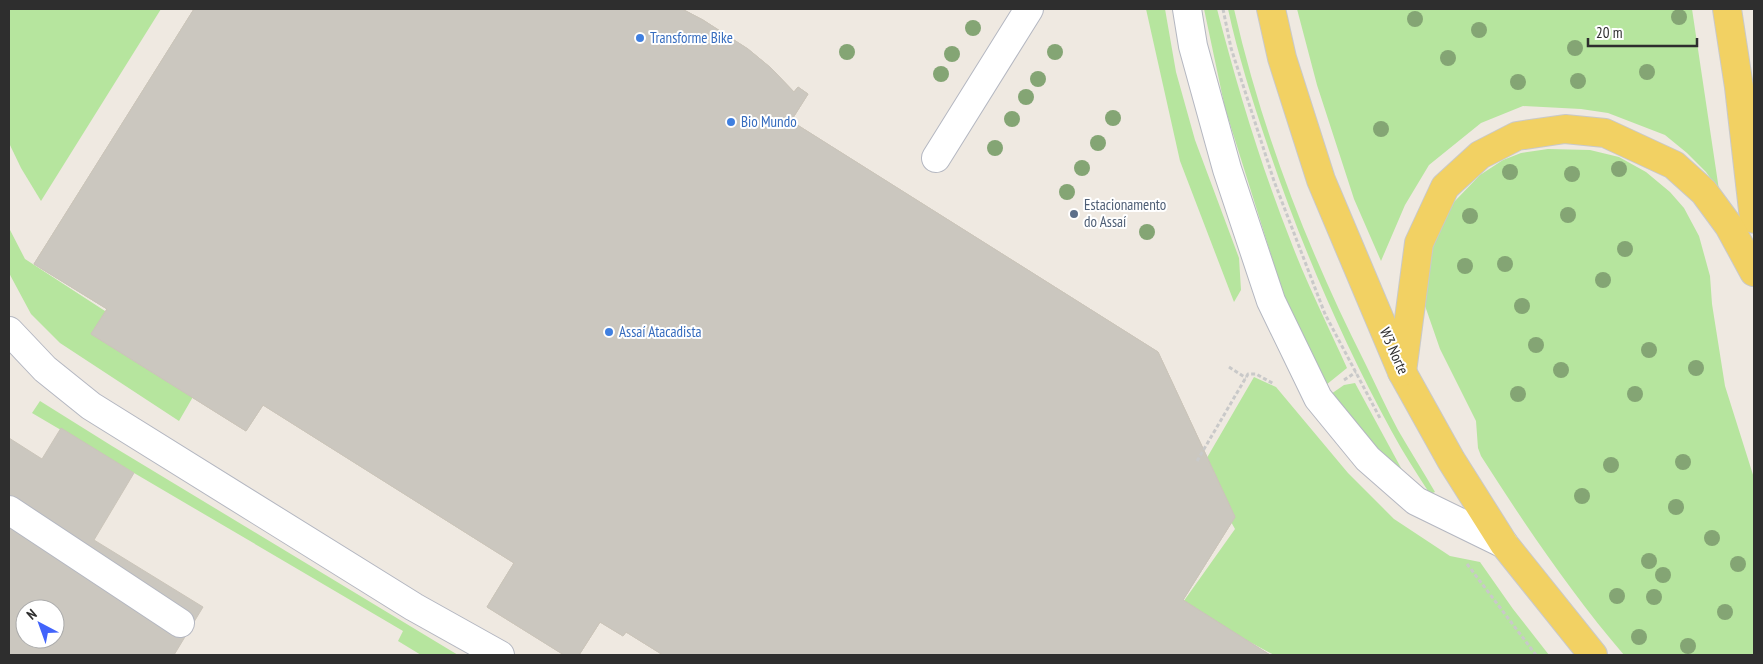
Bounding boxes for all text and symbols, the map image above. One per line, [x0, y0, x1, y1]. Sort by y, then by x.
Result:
scale bar [1588, 15, 1697, 47]
text: 20 m [1596, 23, 1622, 42]
place label: Transforme Bike [650, 28, 733, 47]
marker: Transforme Bike [634, 32, 646, 44]
place label: Bio Mundo [741, 112, 797, 131]
marker: Bio Mundo [725, 116, 737, 128]
place label: Estacionamento do Assaí [1084, 195, 1166, 231]
marker: Estacionamento do Assaí [1068, 208, 1080, 220]
place label: Assaí Atacadista [619, 322, 702, 341]
street label: W3 Norte [1376, 324, 1413, 377]
marker: Assaí Atacadista [603, 326, 615, 338]
north arrow [15, 599, 65, 649]
text: N [23, 605, 40, 623]

